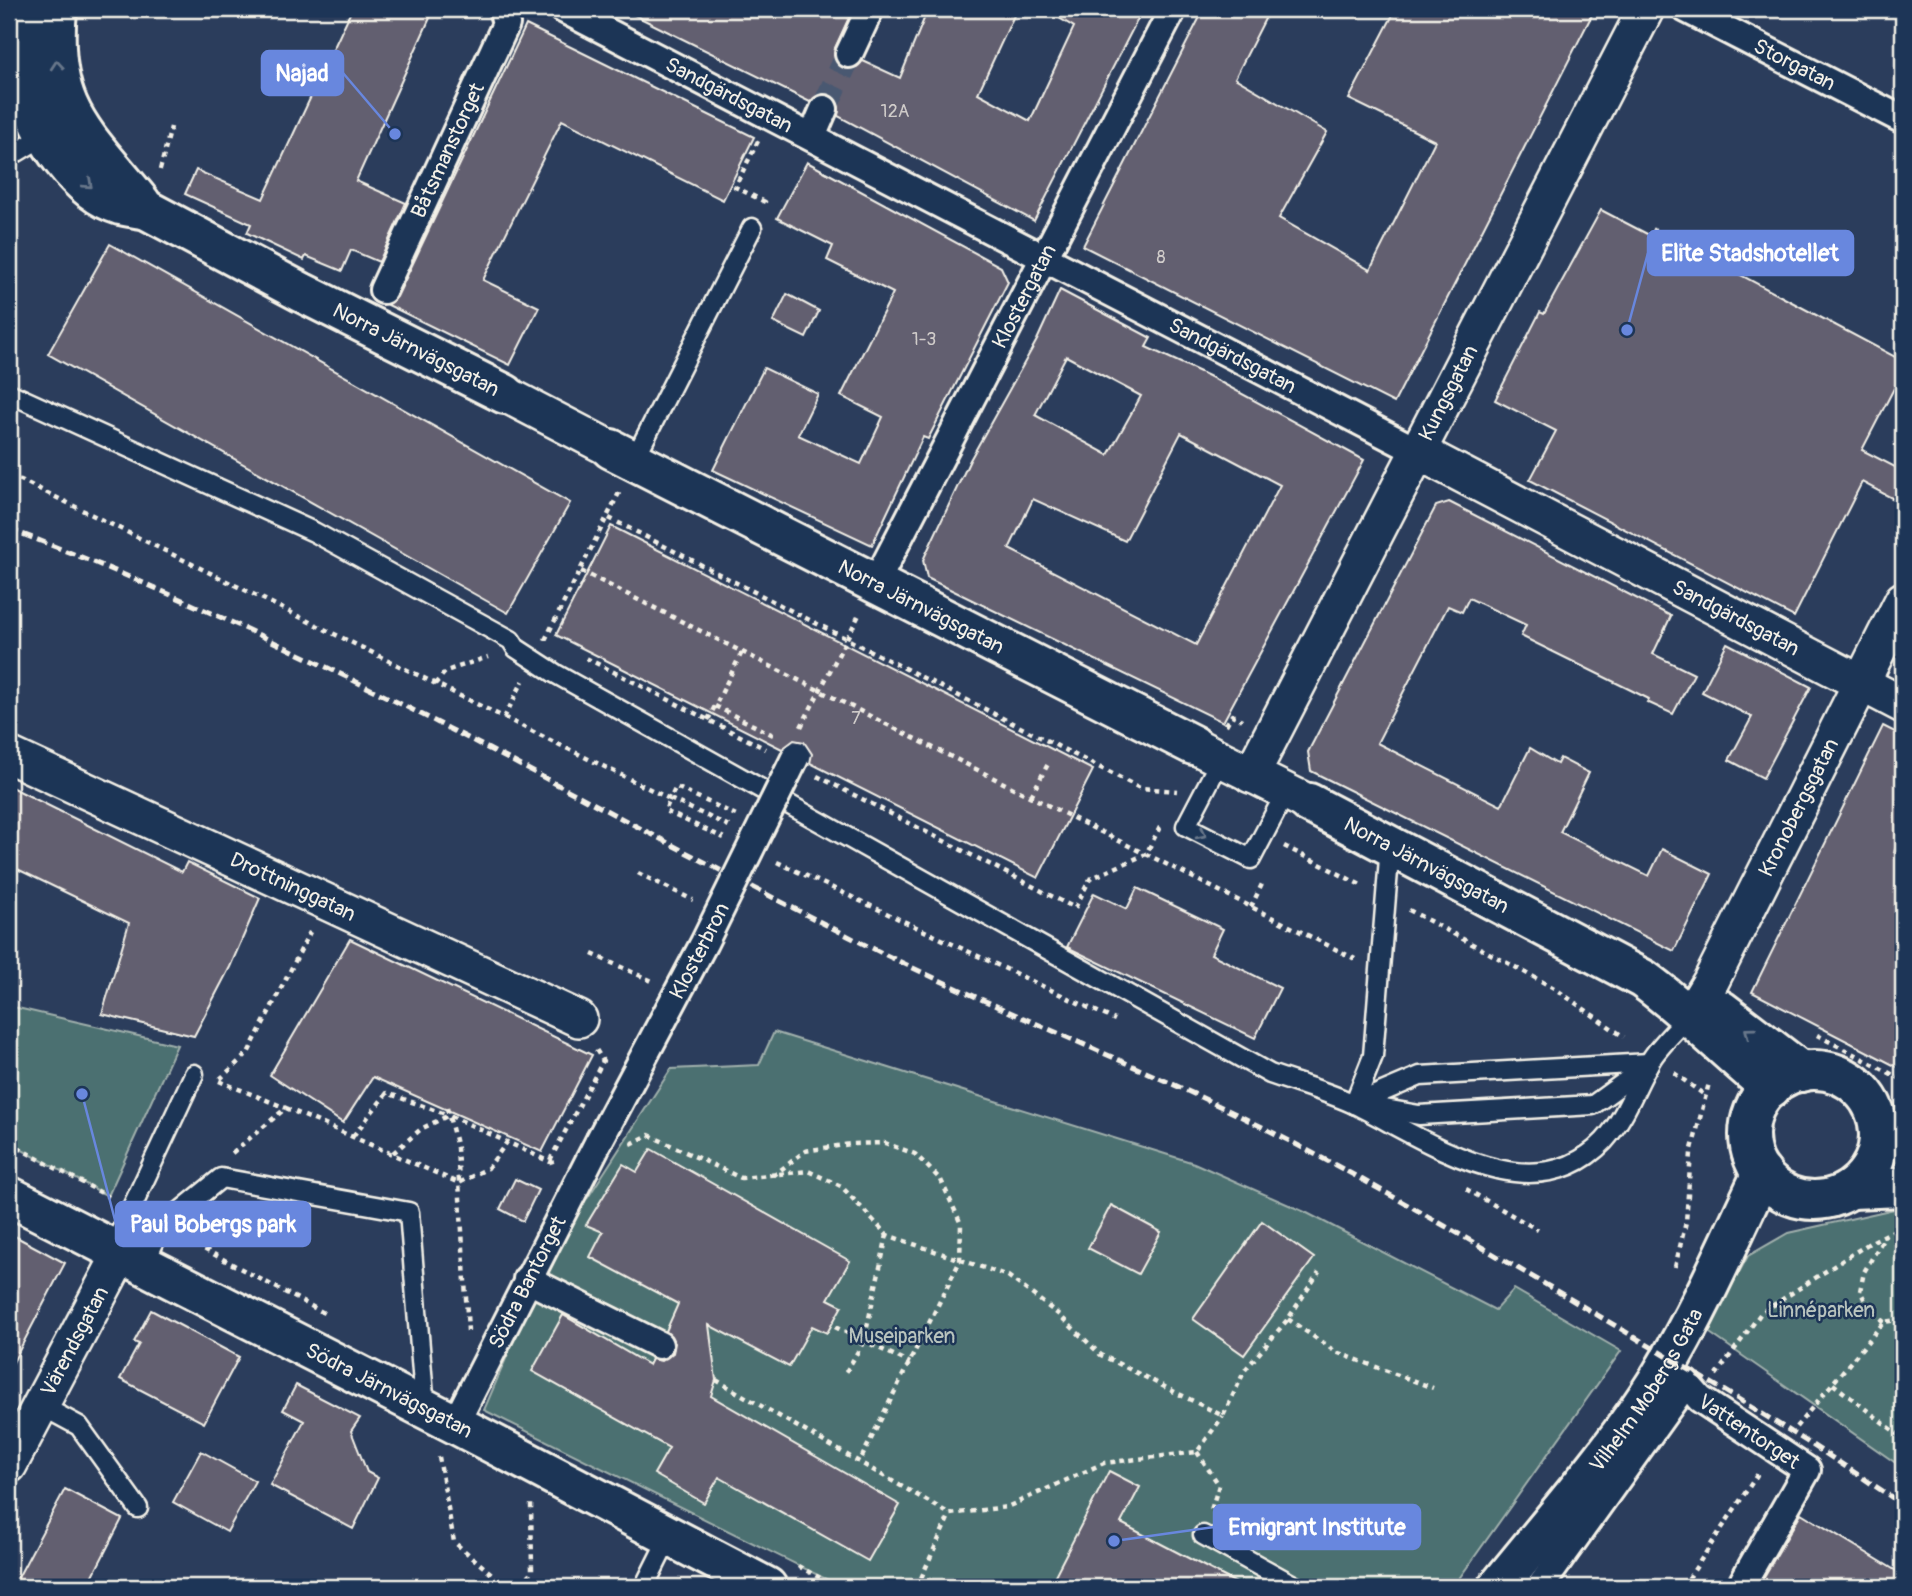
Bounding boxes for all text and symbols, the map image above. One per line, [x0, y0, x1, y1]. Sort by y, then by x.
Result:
street label: Storgatan [1749, 32, 1840, 97]
callout: Najad [262, 51, 343, 95]
street label: Sandgärdsgatan [661, 51, 797, 139]
one-way arrow [50, 59, 65, 70]
text: Najad [275, 59, 329, 88]
street label: Båtsmanstorget [405, 78, 491, 222]
house number: 12A [881, 100, 910, 123]
one-way arrow [80, 176, 93, 189]
callout: Elite Stadshotellet [1648, 231, 1853, 275]
text: Elite Stadshotellet [1661, 239, 1839, 268]
street label: Klostergatan [986, 240, 1062, 353]
house number: 8 [1156, 246, 1166, 269]
street label: Norra Järnvägsgatan [328, 297, 504, 403]
street label: Sandgärdsgatan [1164, 311, 1301, 400]
house number: 1-3 [912, 328, 936, 351]
street label: Kungsgatan [1412, 340, 1484, 445]
street label: Norra Järnvägsgatan [834, 553, 1009, 660]
street label: Sandgärdsgatan [1668, 573, 1804, 662]
house number: 7 [851, 707, 861, 730]
street label: Kronobergsgatan [1752, 734, 1845, 881]
street label: Norra Järnvägsgatan [1339, 810, 1514, 920]
one-way arrow [1195, 826, 1207, 839]
street label: Drottninggatan [226, 846, 360, 927]
street label: Klosterbron [663, 898, 735, 1004]
one-way arrow [1744, 1027, 1756, 1040]
callout: Paul Bobergs park [116, 1202, 310, 1246]
text: Paul Bobergs park [130, 1210, 297, 1239]
street label: Södra Bantorget [482, 1211, 572, 1353]
street label: Värendsgatan [34, 1282, 114, 1401]
park label: Linnéparken [1767, 1297, 1875, 1324]
street label: Vilhelm Mobergs Gata [1583, 1304, 1709, 1478]
park label: Museiparken [849, 1323, 955, 1350]
street label: Södra Järnvägsgatan [301, 1336, 477, 1444]
street label: Vattentorget [1693, 1388, 1806, 1475]
callout: Emigrant Institute [1214, 1505, 1420, 1549]
text: Emigrant Institute [1228, 1513, 1406, 1542]

